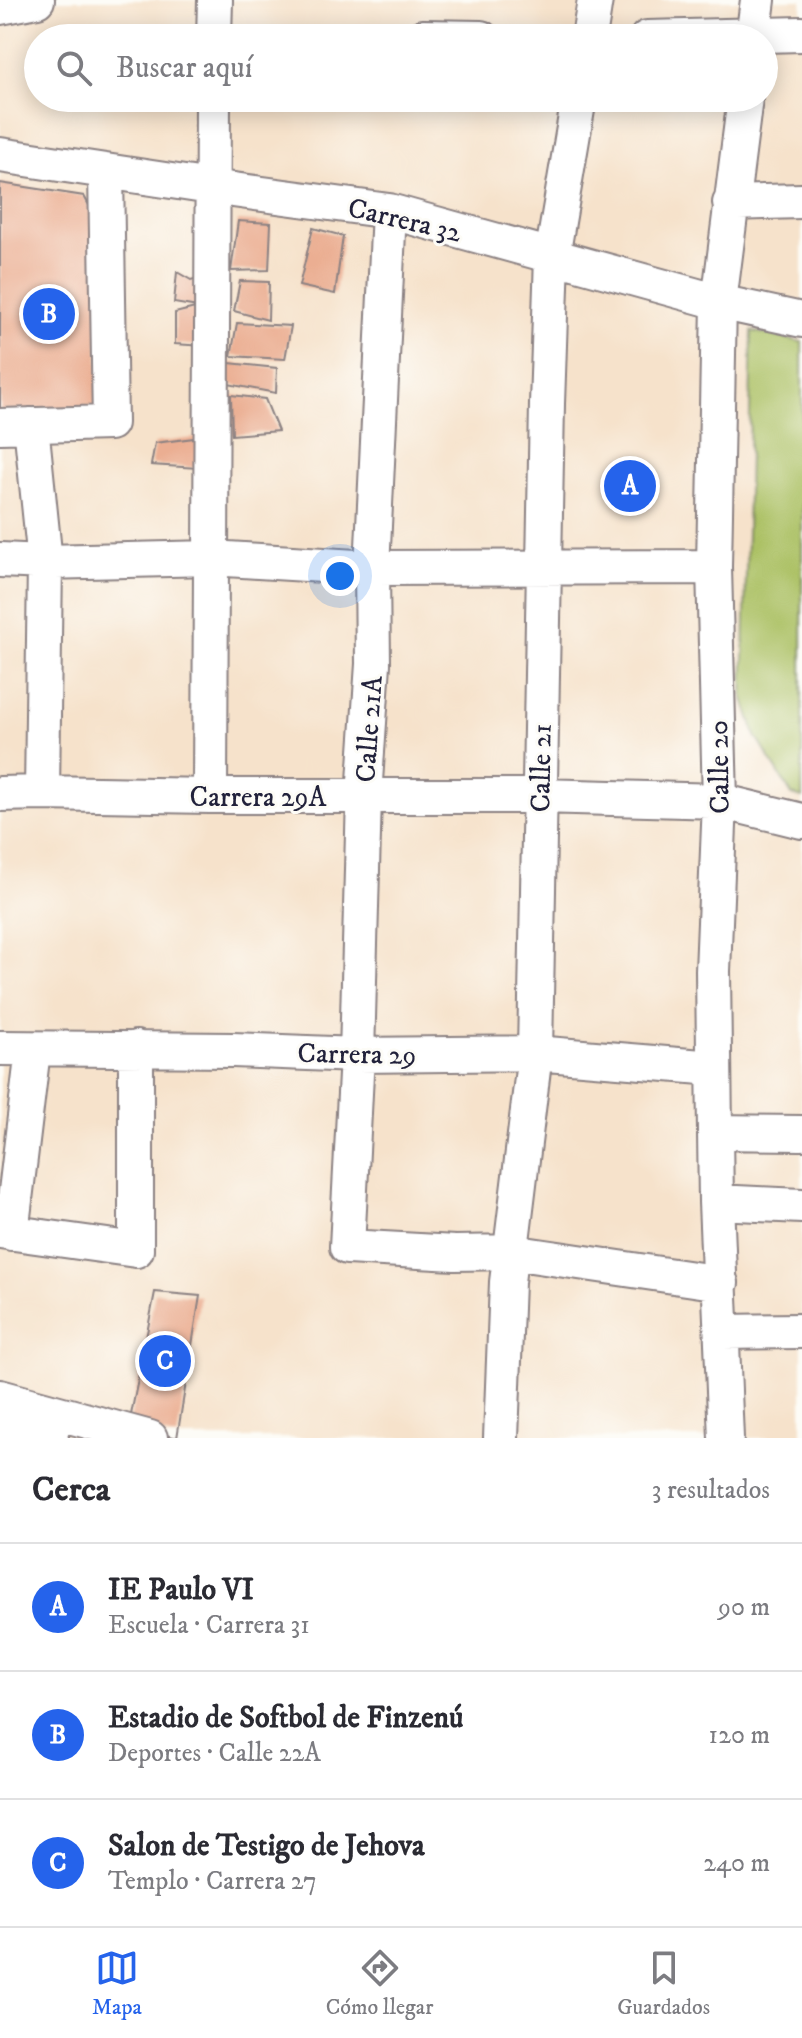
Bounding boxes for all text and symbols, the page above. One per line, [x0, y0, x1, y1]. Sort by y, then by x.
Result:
search box [24, 24, 778, 112]
icon: search [52, 46, 96, 90]
text: Buscar aquí [116, 50, 253, 87]
street label: Carrera 32 [344, 190, 465, 251]
pin: B [23, 284, 75, 344]
pin: A [604, 456, 656, 516]
your location [320, 556, 360, 596]
street label: Calle 21A [348, 674, 391, 784]
street label: Calle 20 [701, 720, 738, 814]
street label: Calle 21 [523, 723, 560, 813]
street label: Carrera 29A [190, 780, 328, 815]
street label: Carrera 29 [297, 1036, 417, 1073]
pin: C [139, 1331, 191, 1391]
text: Cerca [32, 1469, 110, 1511]
text: 3 resultados [652, 1474, 770, 1507]
text: IE Paulo VI [108, 1572, 254, 1609]
text: A [50, 1591, 66, 1624]
text: 90 m [718, 1591, 770, 1624]
text: Escuela · Carrera 31 [108, 1609, 310, 1642]
text: Estadio de Softbol de Finzenú [108, 1700, 464, 1737]
text: B [50, 1719, 66, 1752]
text: 120 m [709, 1719, 770, 1752]
text: Deportes · Calle 22A [108, 1737, 321, 1770]
text: Salon de Testigo de Jehova [108, 1828, 425, 1865]
text: C [49, 1847, 67, 1880]
text: 240 m [703, 1847, 770, 1880]
text: Templo · Carrera 27 [108, 1865, 317, 1898]
tab: Mapa [92, 1946, 142, 2021]
tab: Cómo llegar [326, 1946, 433, 2021]
tab: Guardados [617, 1946, 710, 2021]

